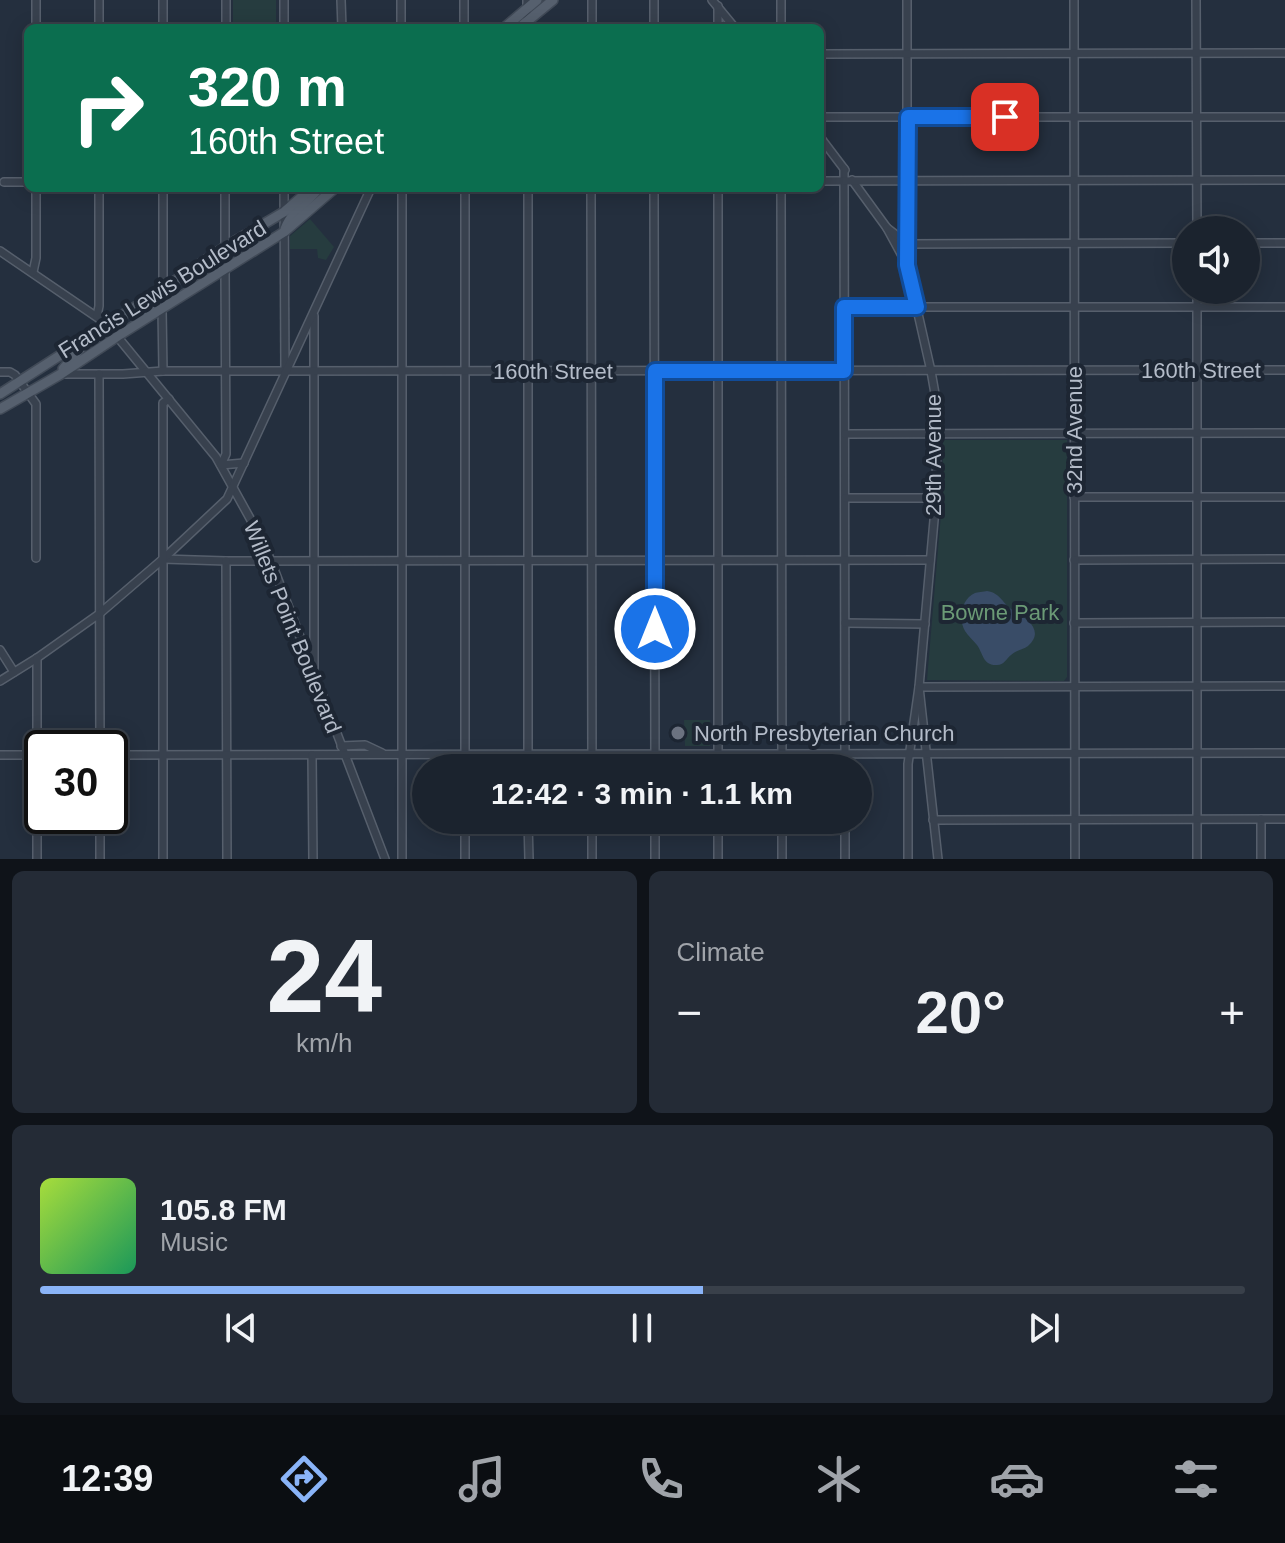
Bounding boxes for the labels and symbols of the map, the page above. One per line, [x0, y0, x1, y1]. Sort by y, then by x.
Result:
pin [971, 83, 1039, 151]
street label: Francis Lewis Boulevard [54, 215, 271, 364]
street label: 160th Street [1141, 358, 1261, 383]
street label: 160th Street [493, 359, 613, 384]
street label: 32nd Avenue [1062, 366, 1087, 494]
street label: 29th Avenue [921, 394, 946, 516]
street label: Willets Point Boulevard [239, 518, 346, 737]
position arrow [613, 587, 697, 671]
park label: Bowne Park [941, 600, 1060, 625]
place label: North Presbyterian Church [694, 721, 954, 746]
marker: North Presbyterian Church [669, 724, 687, 742]
speed limit sign: 30 [24, 730, 128, 834]

